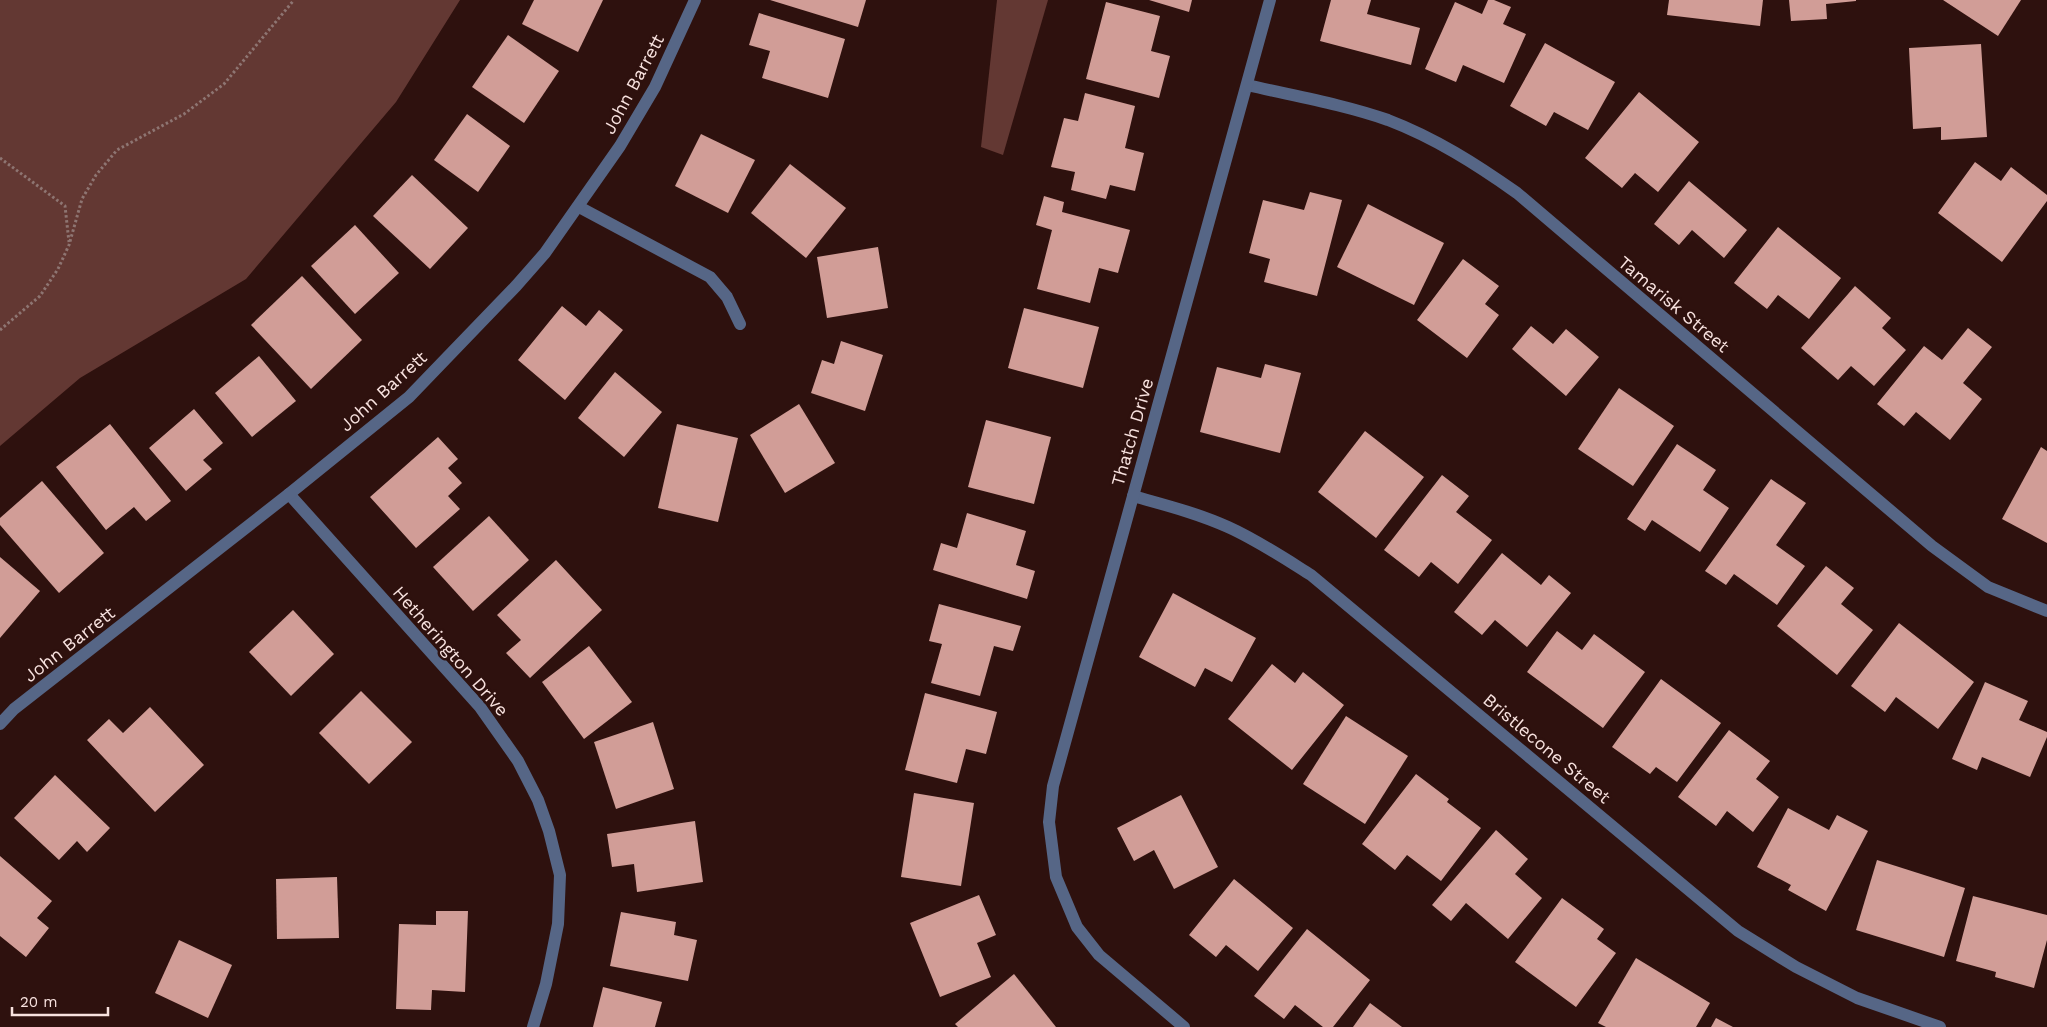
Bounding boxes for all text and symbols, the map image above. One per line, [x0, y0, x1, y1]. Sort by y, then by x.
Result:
street label: John Barrett [598, 30, 668, 137]
street label: Tamarisk Street [1614, 251, 1734, 357]
street label: John Barrett [335, 346, 431, 435]
street label: Thatch Drive [1107, 376, 1157, 488]
street label: Hetherington Drive [389, 582, 513, 720]
street label: John Barrett [19, 602, 119, 686]
street label: Bristlecone Street [1479, 689, 1615, 808]
scale bar [12, 984, 109, 1016]
text: 20 m [20, 993, 58, 1011]

